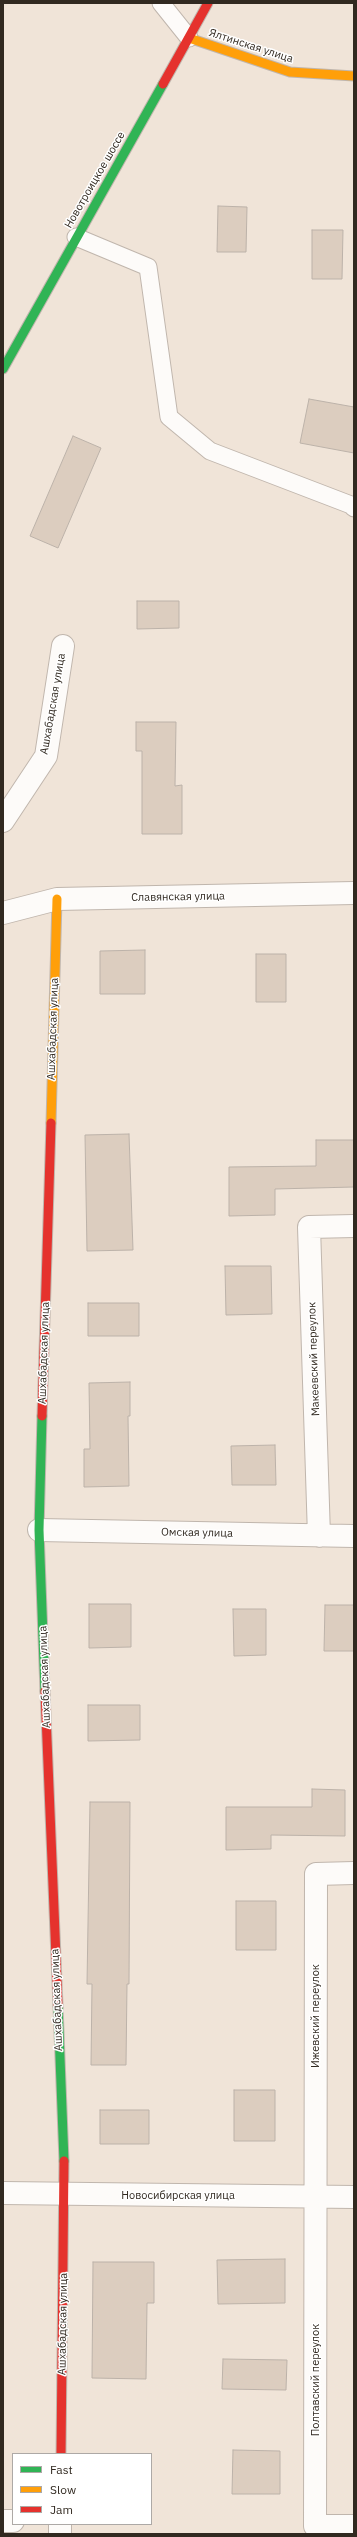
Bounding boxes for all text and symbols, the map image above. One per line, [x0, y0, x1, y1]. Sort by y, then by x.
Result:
street label: Ялтинская улица [207, 26, 295, 66]
street label: Новотроицкое шоссе [62, 129, 128, 231]
street label: Ашхабадская улица [38, 652, 68, 756]
street label: Славянская улица [131, 890, 225, 904]
street label: Ашхабадская улица [45, 978, 61, 1080]
street label: Ашхабадская улица [36, 1302, 52, 1404]
street label: Макеевский переулок [305, 1302, 323, 1416]
street label: Омская улица [161, 1526, 233, 1540]
street label: Ашхабадская улица [37, 1626, 53, 1728]
street label: Ашхабадская улица [49, 1949, 65, 2051]
street label: Ижевский переулок [309, 1964, 323, 2068]
street label: Новосибирская улица [121, 2189, 235, 2203]
street label: Ашхабадская улица [56, 2273, 70, 2375]
street label: Полтавский переулок [309, 2324, 323, 2436]
legend [12, 2453, 152, 2525]
text: Fast [50, 2462, 73, 2477]
text: Slow [50, 2482, 76, 2497]
text: Jam [50, 2502, 73, 2517]

